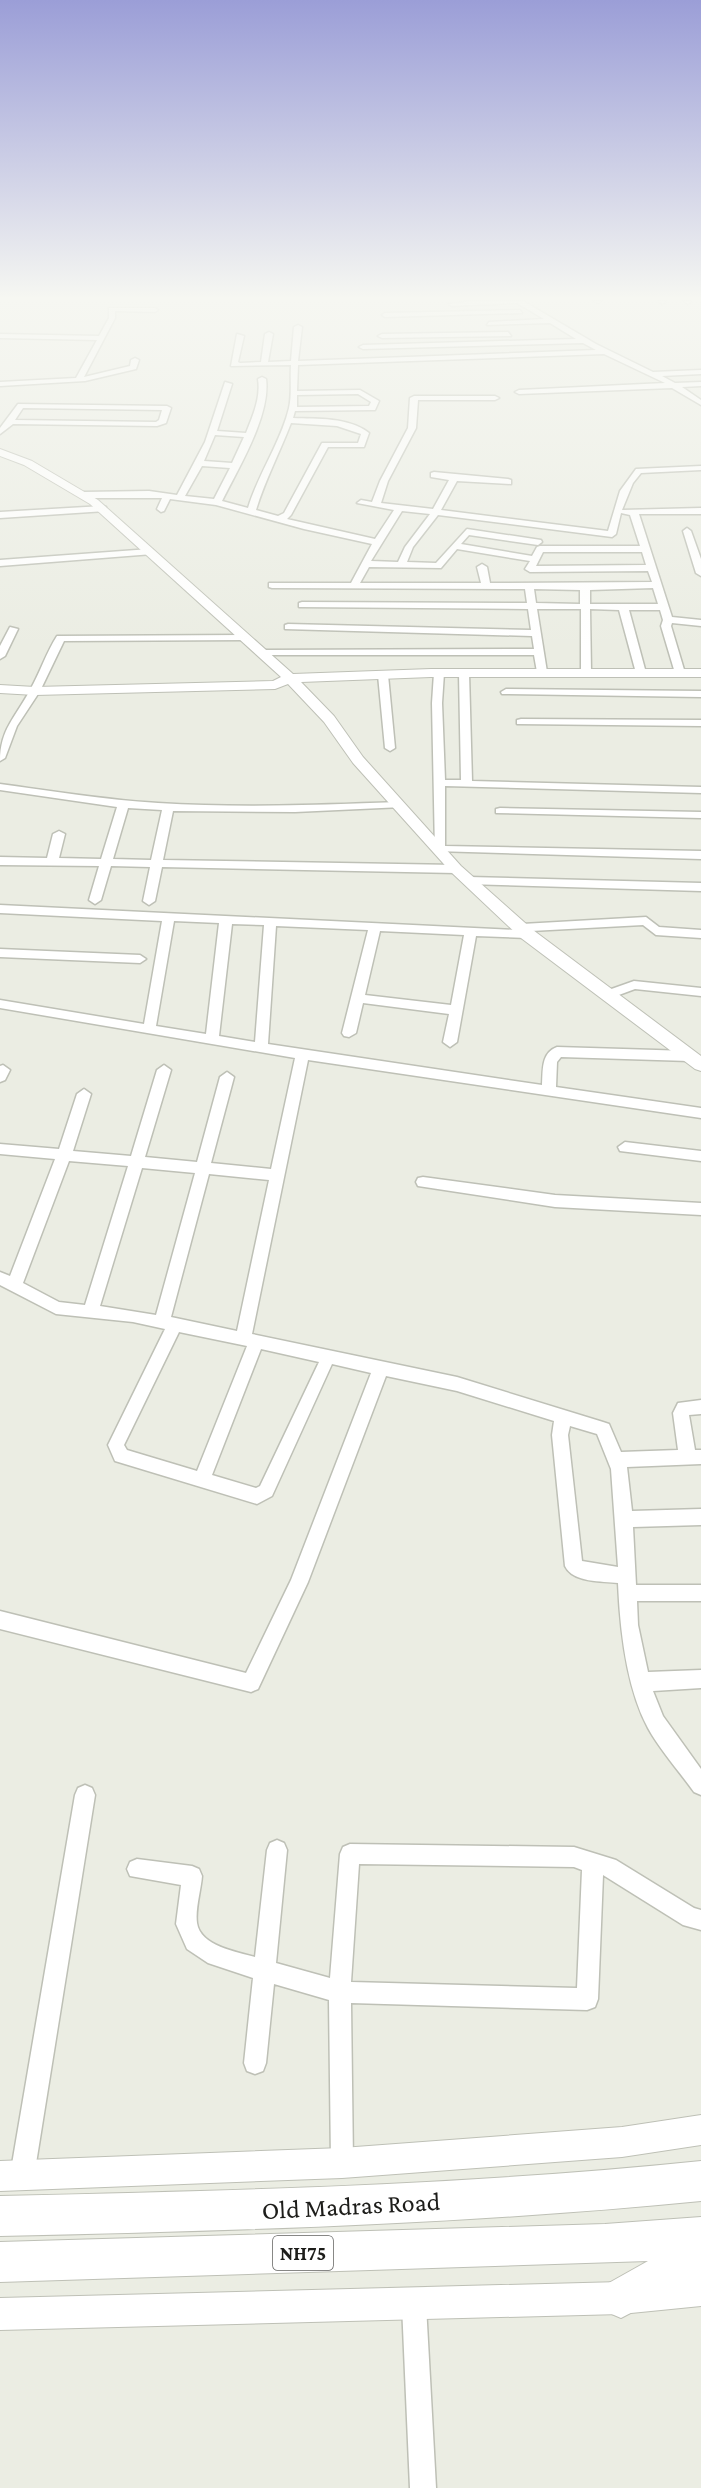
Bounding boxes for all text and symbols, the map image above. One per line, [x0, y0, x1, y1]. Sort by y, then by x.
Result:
street label: Old Madras Road [261, 2187, 441, 2225]
road number: NH75 [273, 2236, 333, 2270]

